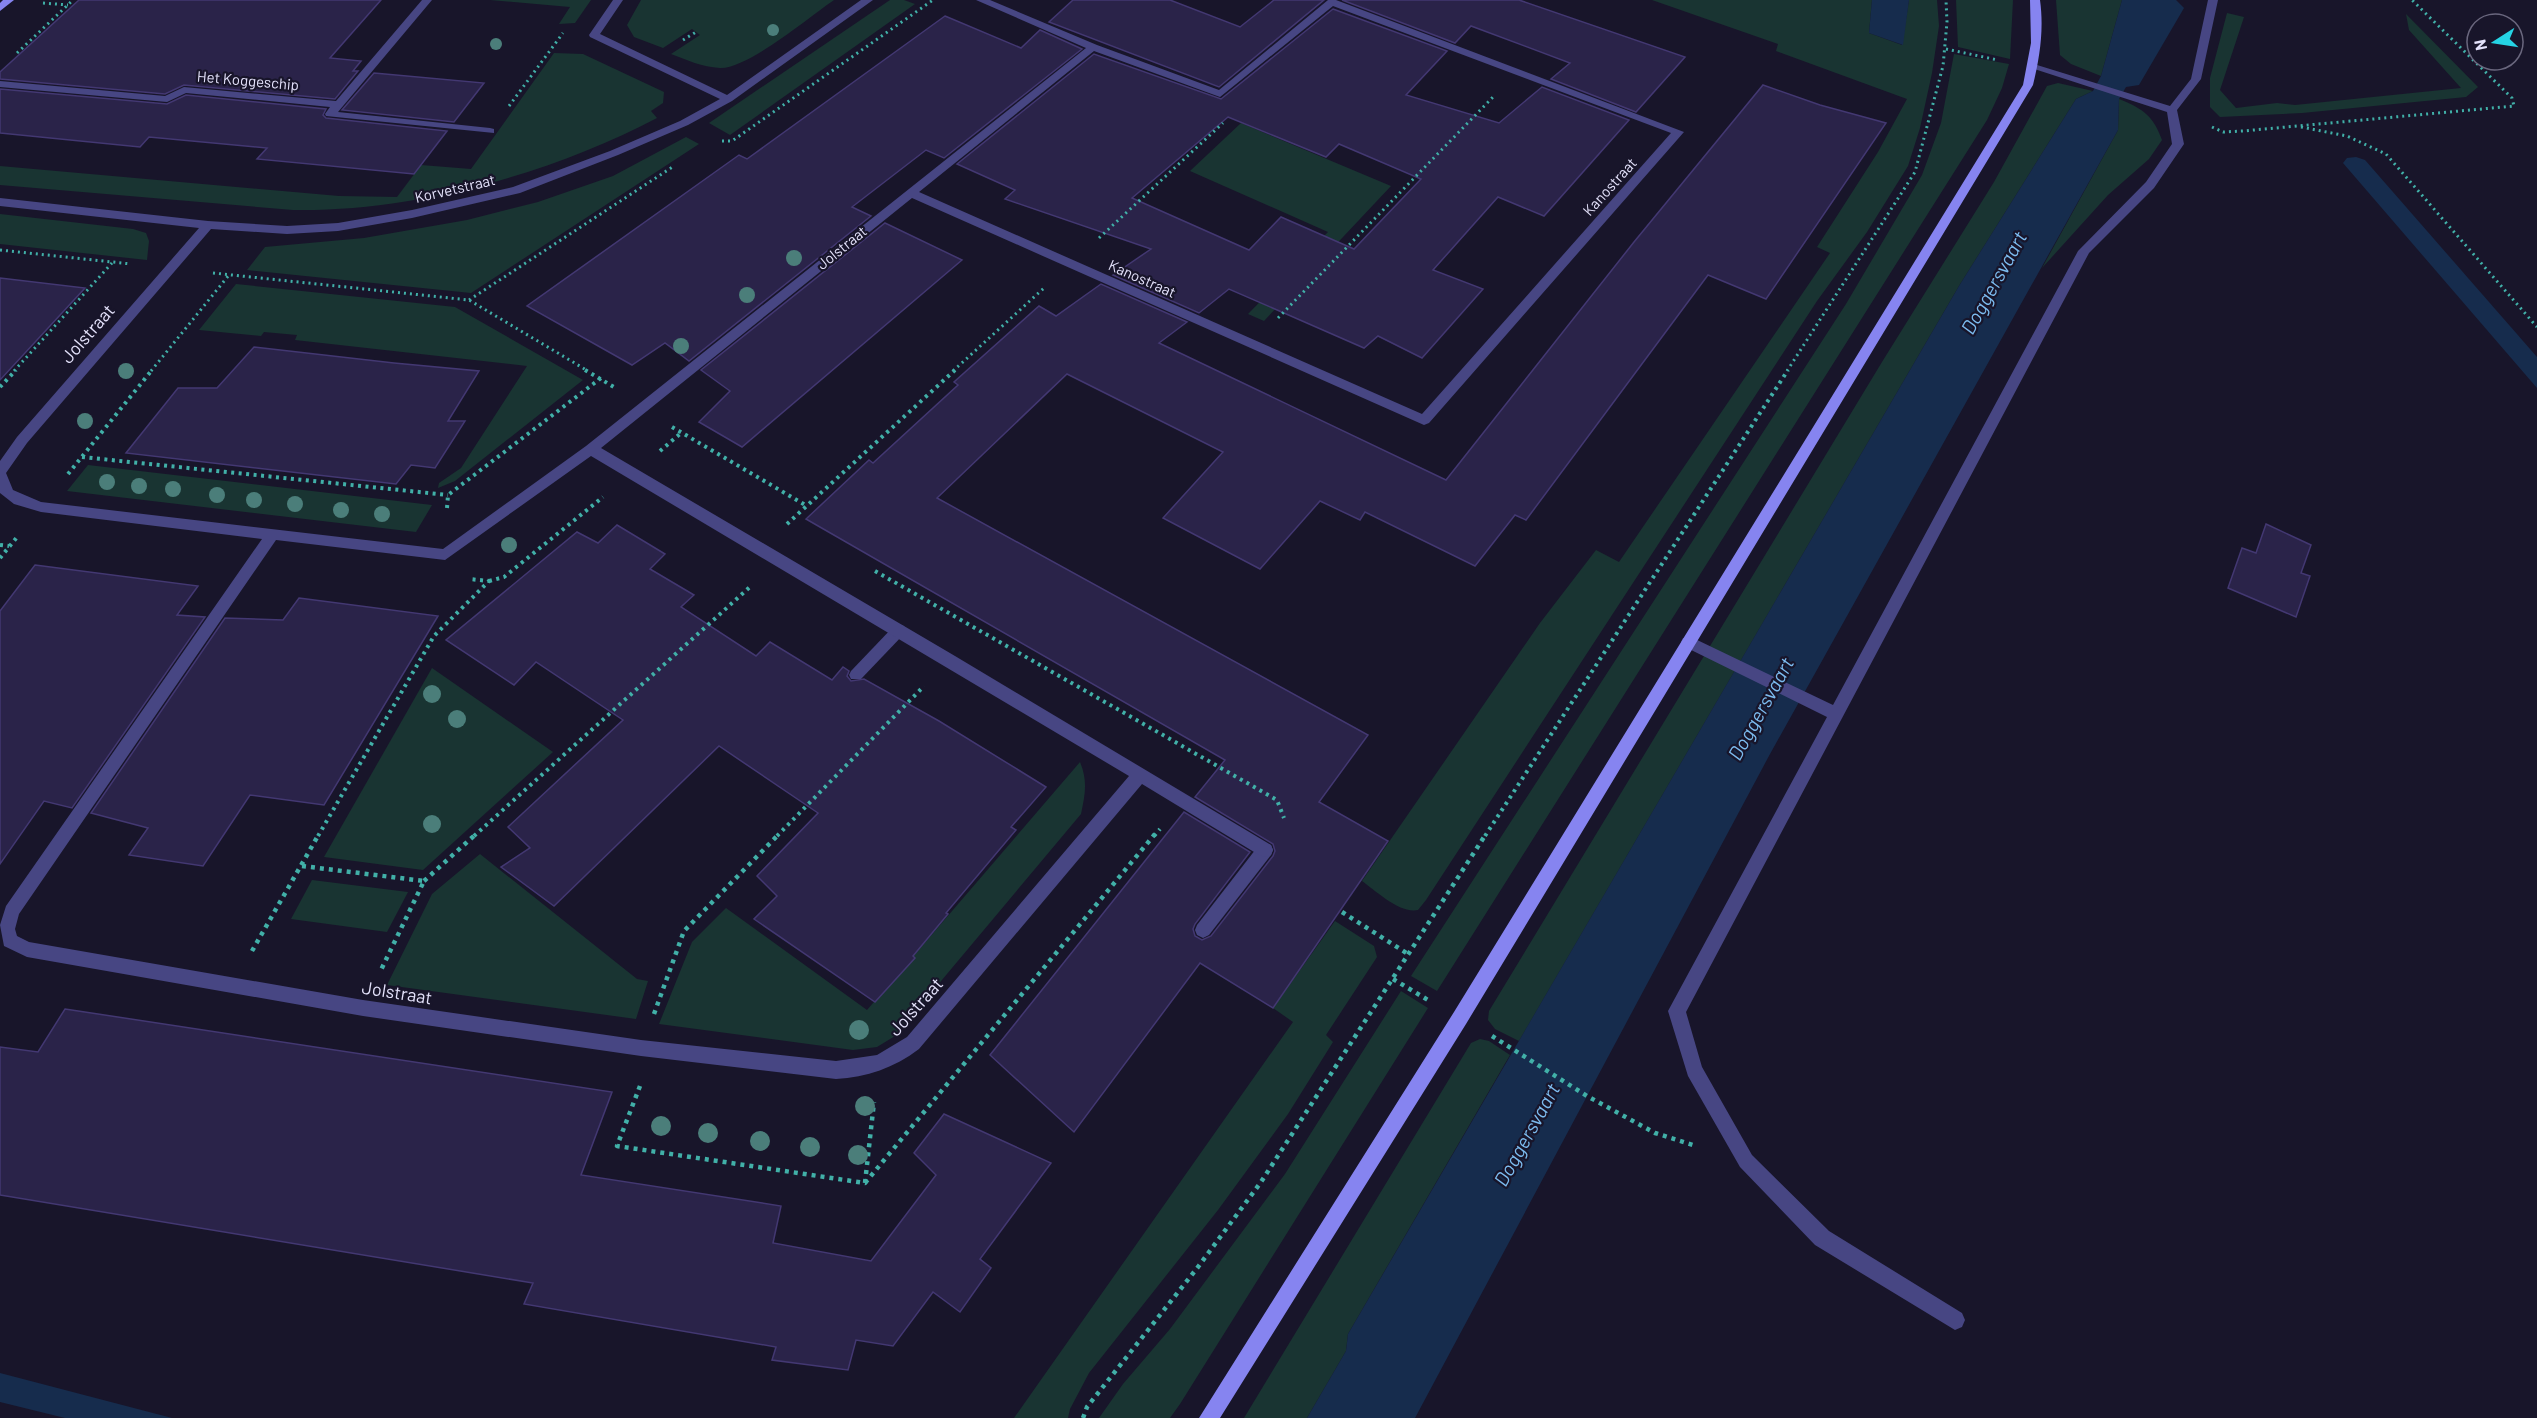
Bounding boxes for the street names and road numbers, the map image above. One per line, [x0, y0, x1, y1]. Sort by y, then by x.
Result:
street label: Het Koggeschip [196, 67, 300, 93]
street label: Kanostraat [1579, 154, 1640, 219]
street label: Korvetstraat [413, 170, 497, 206]
street label: Jolstraat [813, 222, 870, 273]
street label: Kanostraat [1106, 255, 1179, 301]
street label: Jolstraat [56, 299, 119, 367]
street label: Jolstraat [883, 973, 947, 1040]
street label: Jolstraat [360, 976, 434, 1008]

